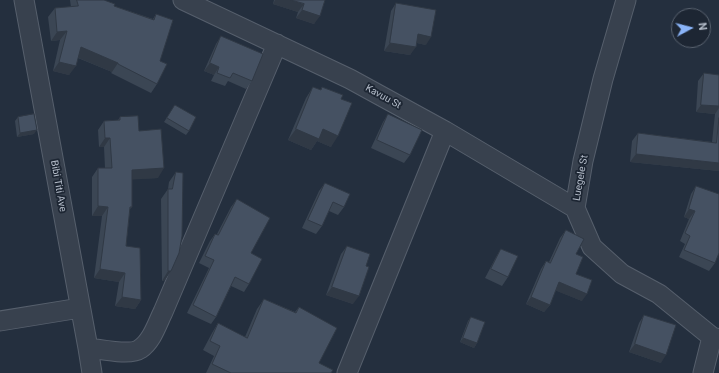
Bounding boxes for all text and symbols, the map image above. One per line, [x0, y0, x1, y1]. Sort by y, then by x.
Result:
north arrow [671, 8, 711, 48]
text: N [695, 22, 709, 31]
street label: Kavuu St [363, 82, 403, 112]
street label: Luegele St [571, 154, 591, 202]
street label: Bibi Titi Ave [48, 159, 68, 213]

